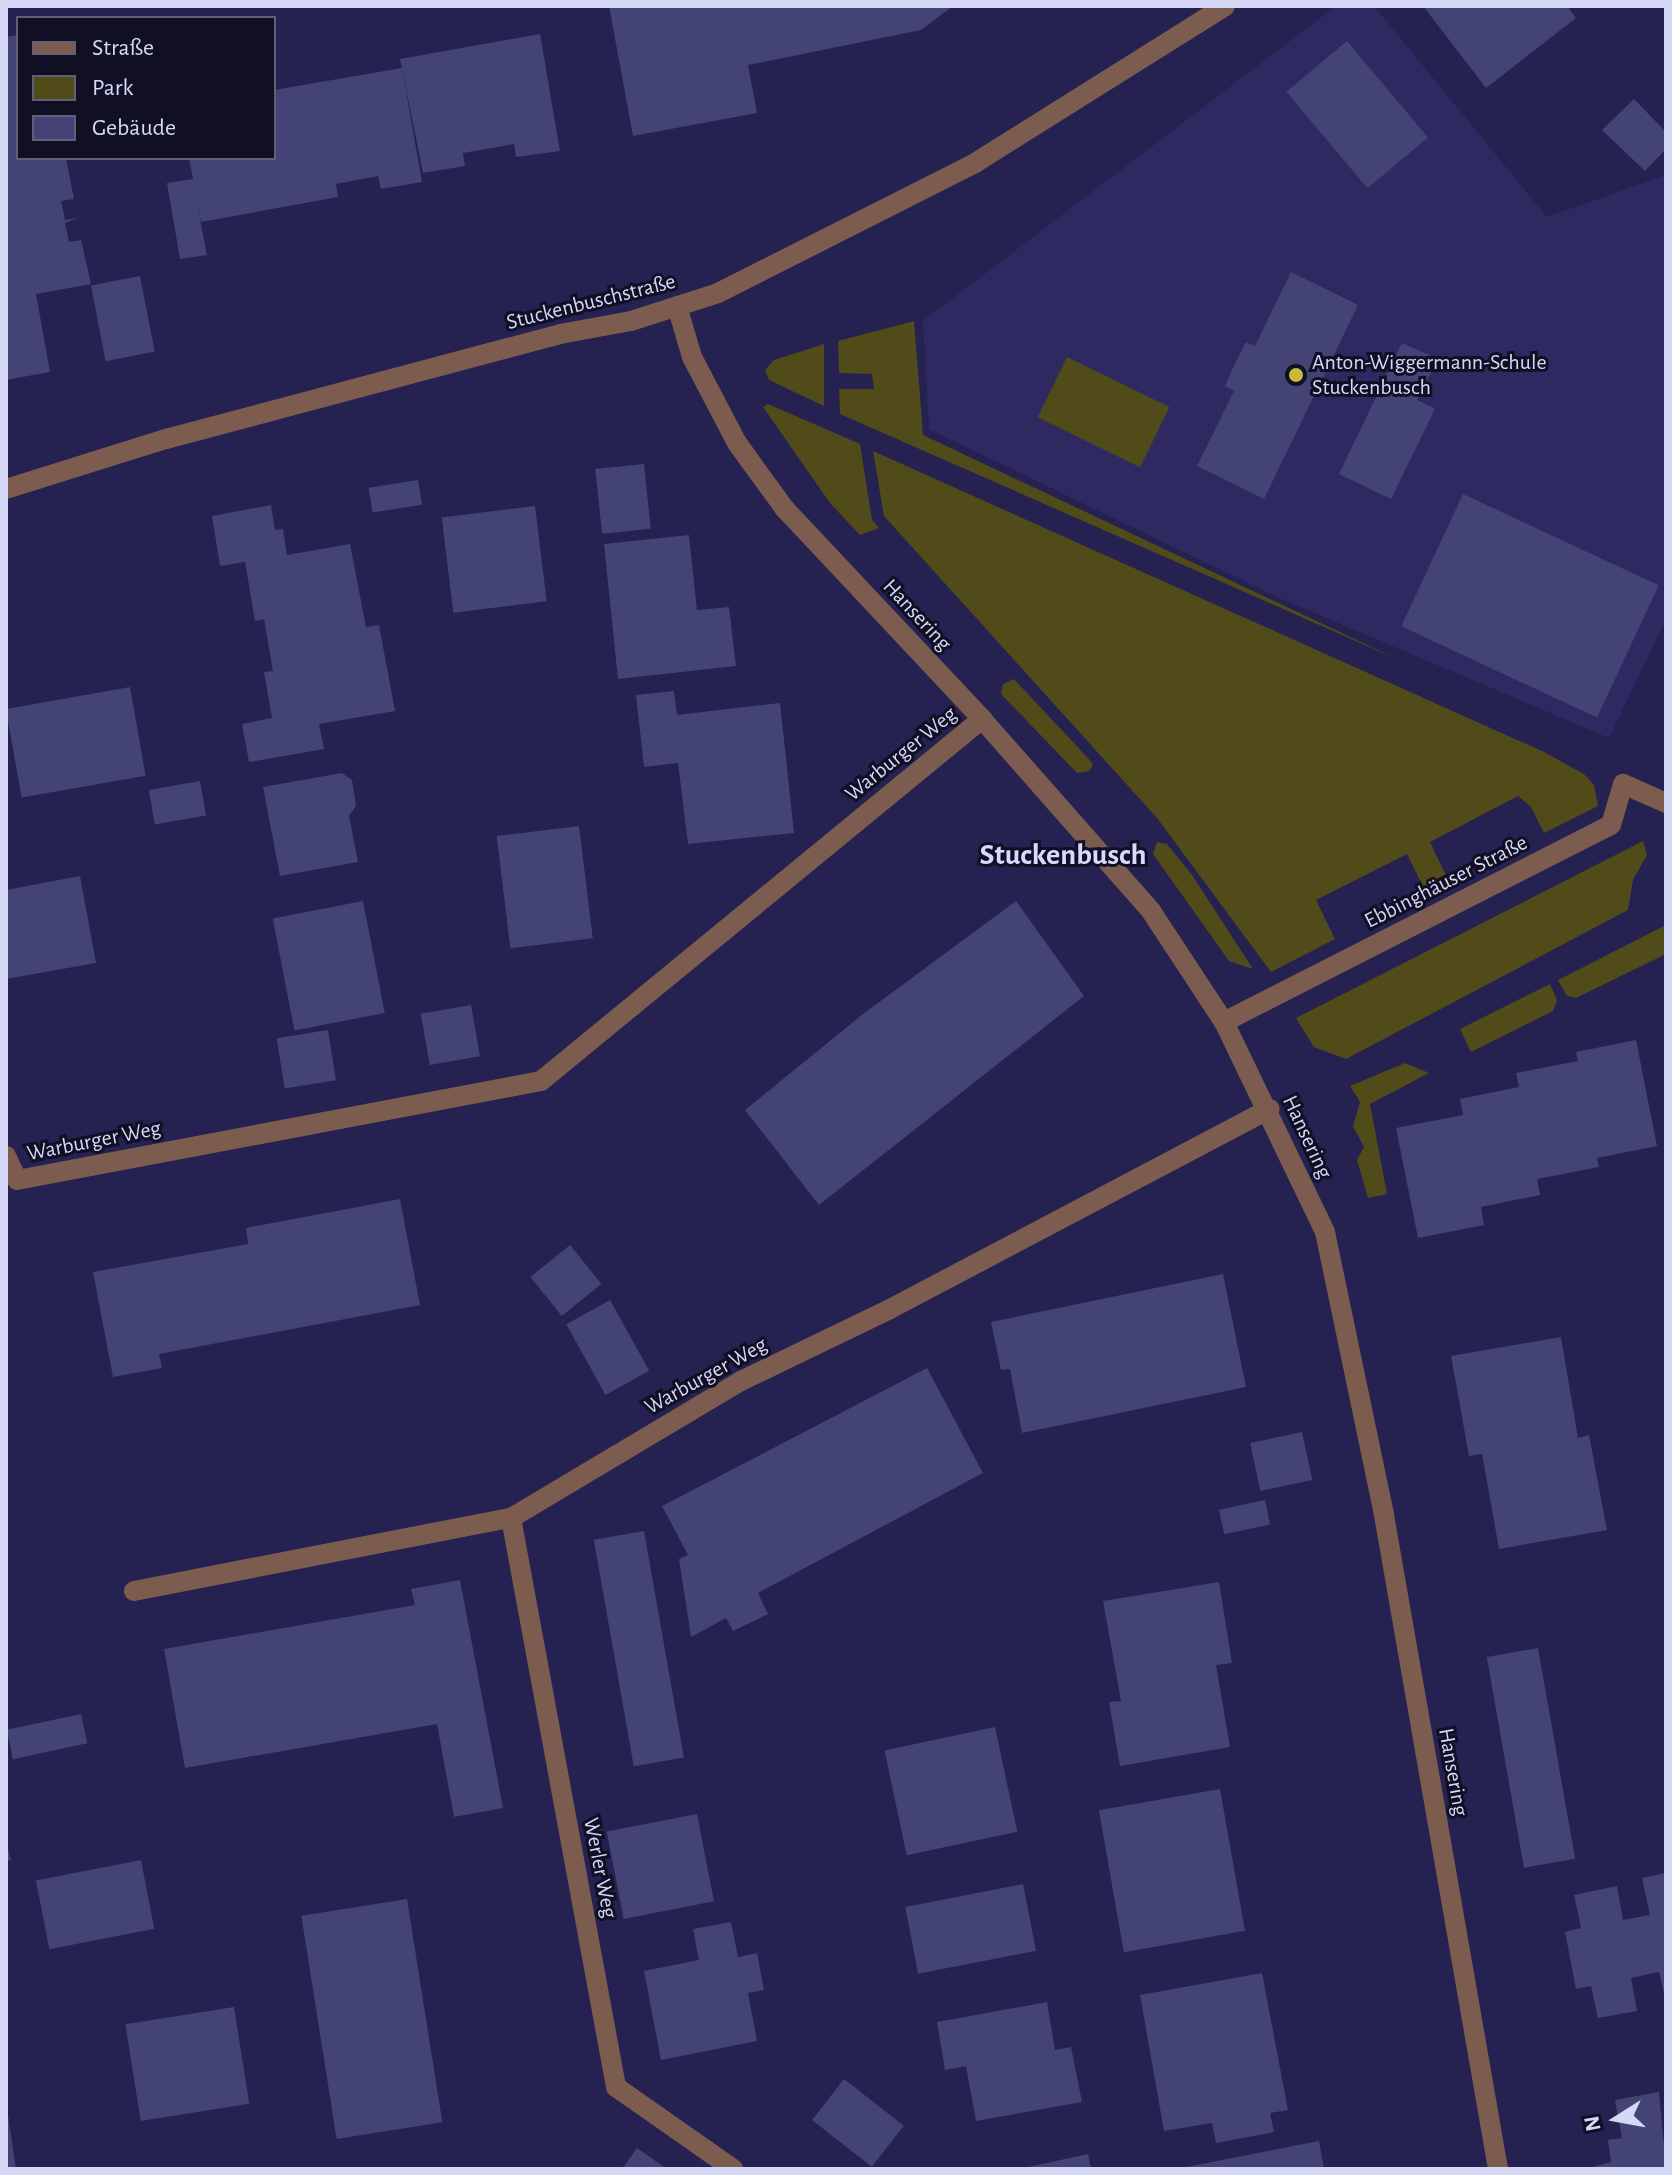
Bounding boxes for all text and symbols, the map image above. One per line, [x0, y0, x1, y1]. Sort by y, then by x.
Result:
legend [16, 16, 276, 160]
text: Straße [92, 36, 154, 60]
text: Park [92, 76, 133, 100]
text: Gebäude [92, 116, 176, 140]
street label: Stuckenbuschstraße [504, 268, 678, 336]
place label: Anton-Wiggermann-Schule Stuckenbusch [1312, 349, 1547, 400]
marker: Anton-Wiggermann-Schule Stuckenbusch [1287, 366, 1305, 384]
street label: Hansering [877, 574, 957, 656]
street label: Warburger Weg [840, 701, 962, 807]
street label: Ebbinghäuser Straße [1360, 830, 1532, 934]
district label: Stuckenbusch [980, 837, 1146, 873]
street label: Hansering [1276, 1091, 1338, 1183]
street label: Warburger Weg [25, 1115, 163, 1167]
street label: Warburger Weg [640, 1332, 772, 1420]
street label: Hansering [1432, 1726, 1474, 1818]
street label: Werler Weg [577, 1816, 623, 1920]
north arrow [1576, 2079, 1656, 2159]
text: N [1580, 2114, 1605, 2133]

